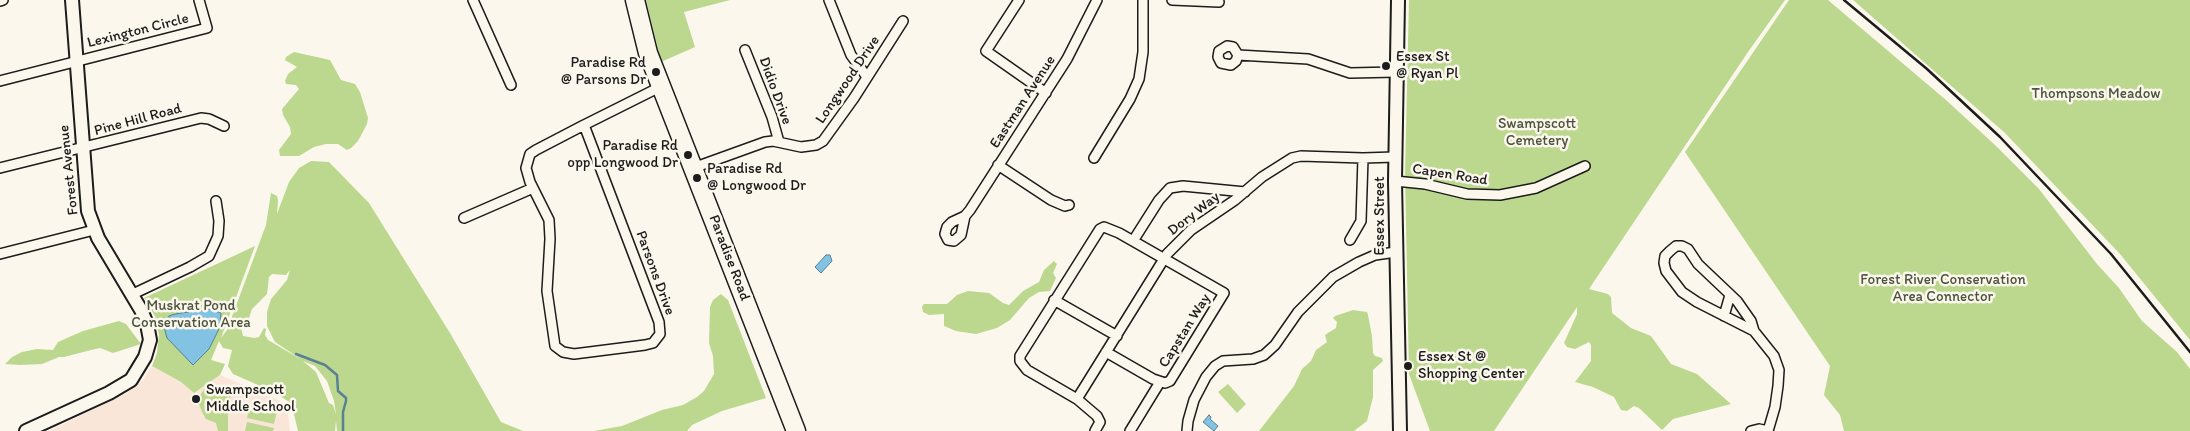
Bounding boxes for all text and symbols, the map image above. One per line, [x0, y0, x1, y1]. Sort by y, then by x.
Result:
street label: Lexington Circle [85, 10, 191, 52]
street label: Longwood Drive [812, 33, 884, 127]
place label: Essex St @ Ryan Pl [1396, 48, 1459, 83]
street label: Eastman Avenue [986, 52, 1060, 152]
place label: Paradise Rd @ Parsons Dr [561, 54, 646, 89]
street label: Didio Drive [754, 55, 796, 127]
marker: Essex St @ Ryan Pl [1380, 60, 1392, 72]
marker: Paradise Rd @ Parsons Dr [650, 66, 662, 78]
park label: Thompsons Meadow [2031, 85, 2161, 103]
street label: Pine Hill Road [92, 100, 184, 140]
park label: Swampscott Cemetery [1498, 115, 1576, 150]
street label: Forest Avenue [55, 124, 83, 216]
place label: Paradise Rd opp Longwood Dr [567, 137, 678, 172]
marker: Paradise Rd opp Longwood Dr [682, 149, 694, 161]
place label: Paradise Rd @ Longwood Dr [707, 160, 806, 195]
street label: Capen Road [1411, 160, 1489, 190]
marker: Paradise Rd @ Longwood Dr [691, 172, 703, 184]
street label: Essex Street [1371, 176, 1389, 256]
street label: Dory Way [1164, 188, 1224, 240]
street label: Paradise Road [704, 212, 754, 304]
street label: Parsons Drive [631, 228, 679, 318]
park label: Forest River Conservation Area Connector [1860, 271, 2026, 306]
street label: Capstan Way [1155, 291, 1215, 371]
park label: Muskrat Pond Conservation Area [131, 297, 251, 332]
place label: Essex St @ Shopping Center [1418, 348, 1525, 383]
marker: Essex St @ Shopping Center [1402, 360, 1414, 372]
place label: Swampscott Middle School [206, 381, 295, 416]
marker: Swampscott Middle School [190, 393, 202, 405]

